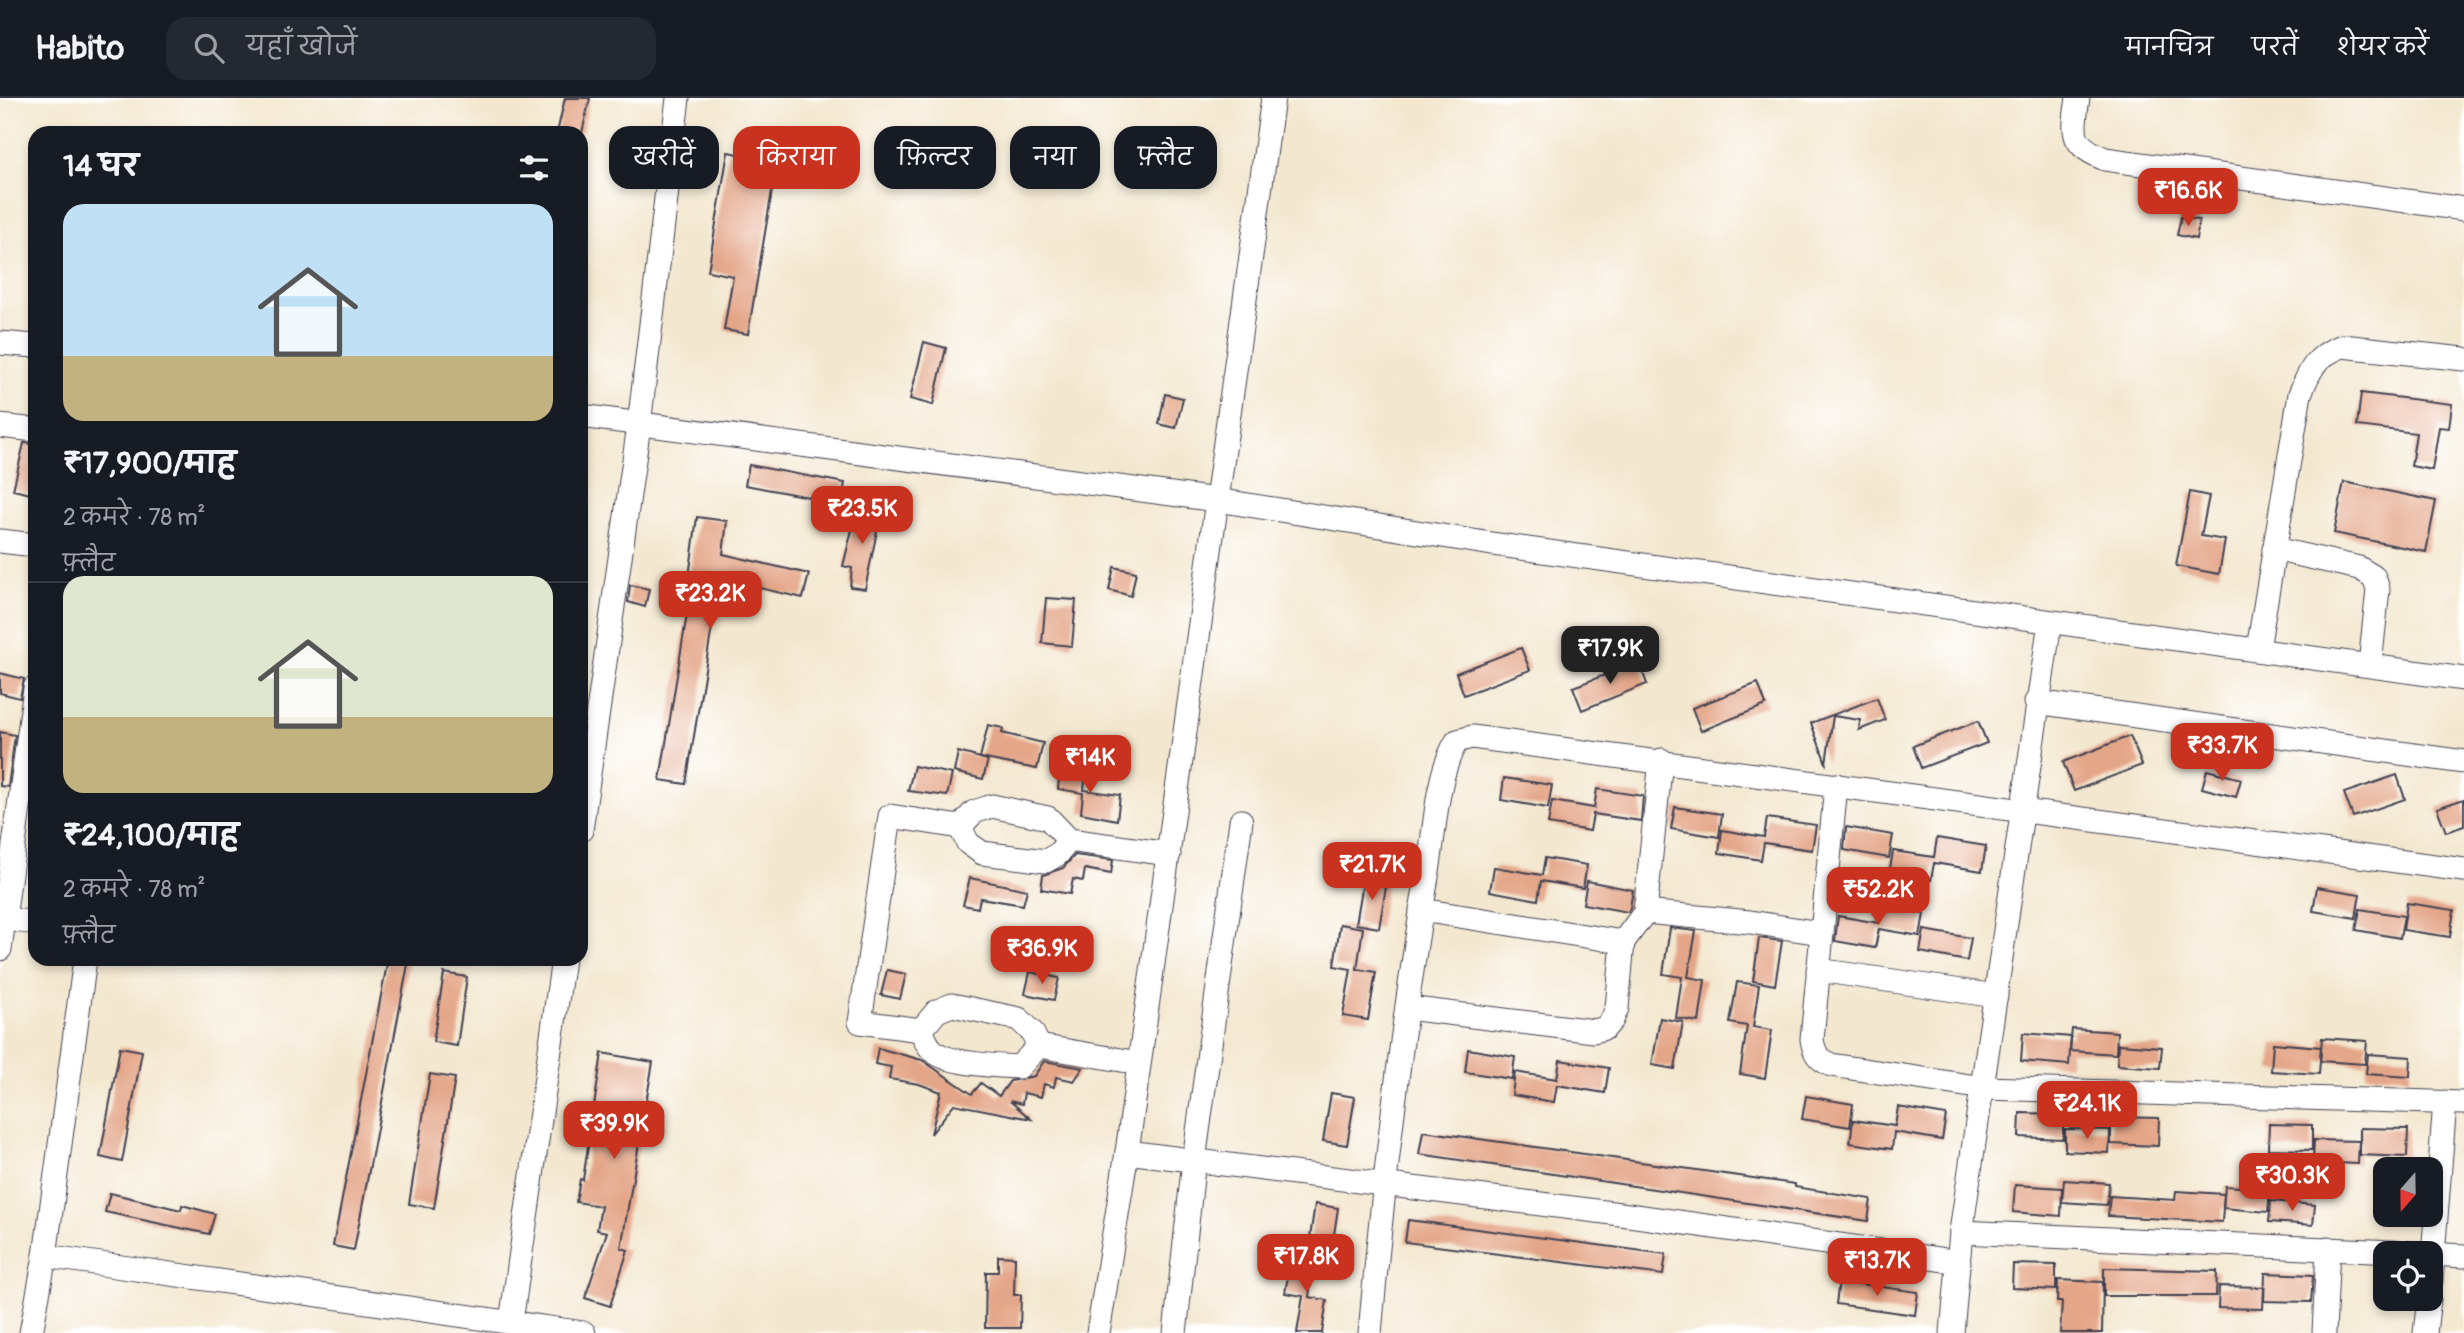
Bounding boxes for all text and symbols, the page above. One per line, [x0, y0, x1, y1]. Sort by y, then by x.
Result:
search box [166, 17, 656, 80]
text: Habito [35, 28, 124, 69]
icon: search [190, 29, 228, 67]
text: यहाँ खोजें [246, 31, 357, 63]
text: मानचित्र [2125, 33, 2213, 62]
text: परतें [2251, 33, 2299, 62]
text: शेयर करें [2337, 33, 2429, 62]
chip: खरीदें [609, 126, 719, 189]
chip: किराया [733, 126, 860, 189]
chip: फ़िल्टर [874, 126, 996, 189]
chip: नया [1010, 126, 1100, 189]
chip: फ़्लैट [1114, 126, 1217, 189]
text: 14 घर [63, 148, 139, 185]
icon: filters [515, 149, 553, 187]
pin: ₹16.6K [2131, 169, 2245, 228]
text: ₹16.6K [2154, 176, 2222, 205]
icon: home [245, 249, 371, 375]
text: ₹17,900/माह [63, 445, 236, 482]
pin: ₹23.5K [805, 486, 919, 546]
text: ₹23.5K [827, 494, 897, 523]
text: 2 कमरे · 78 m² [63, 503, 205, 532]
text: फ़्लैट [63, 549, 115, 578]
pin: ₹23.2K [653, 572, 767, 631]
text: ₹23.2K [675, 579, 745, 608]
icon: home [245, 621, 371, 747]
pin: ₹17.9K [1553, 626, 1667, 686]
text: ₹17.9K [1577, 634, 1643, 663]
pin: ₹33.7K [2165, 724, 2279, 783]
text: ₹33.7K [2187, 731, 2257, 760]
pin: ₹14K [1049, 736, 1131, 795]
text: ₹14K [1065, 743, 1115, 772]
text: ₹24,100/माह [63, 817, 239, 854]
pin: ₹21.7K [1315, 842, 1429, 902]
text: ₹21.7K [1339, 850, 1405, 879]
pin: ₹52.2K [1821, 868, 1935, 927]
text: 2 कमरे · 78 m² [63, 875, 205, 904]
text: ₹52.2K [1843, 875, 1913, 904]
text: फ़्लैट [63, 921, 115, 950]
pin: ₹36.9K [985, 926, 1099, 986]
text: ₹36.9K [1007, 934, 1077, 963]
pin: ₹24.1K [2030, 1082, 2144, 1141]
text: ₹24.1K [2053, 1089, 2121, 1118]
pin: ₹39.9K [557, 1102, 671, 1161]
text: ₹39.9K [579, 1109, 649, 1138]
pin: ₹30.3K [2235, 1154, 2349, 1213]
north arrow [2373, 1157, 2443, 1227]
map controls [2373, 1157, 2443, 1311]
text: ₹30.3K [2255, 1161, 2329, 1190]
pin: ₹17.8K [1249, 1234, 1363, 1294]
pin: ₹13.7K [1820, 1238, 1934, 1298]
button: locate [2373, 1241, 2443, 1311]
text: ₹17.8K [1273, 1242, 1339, 1271]
text: ₹13.7K [1844, 1246, 1910, 1275]

